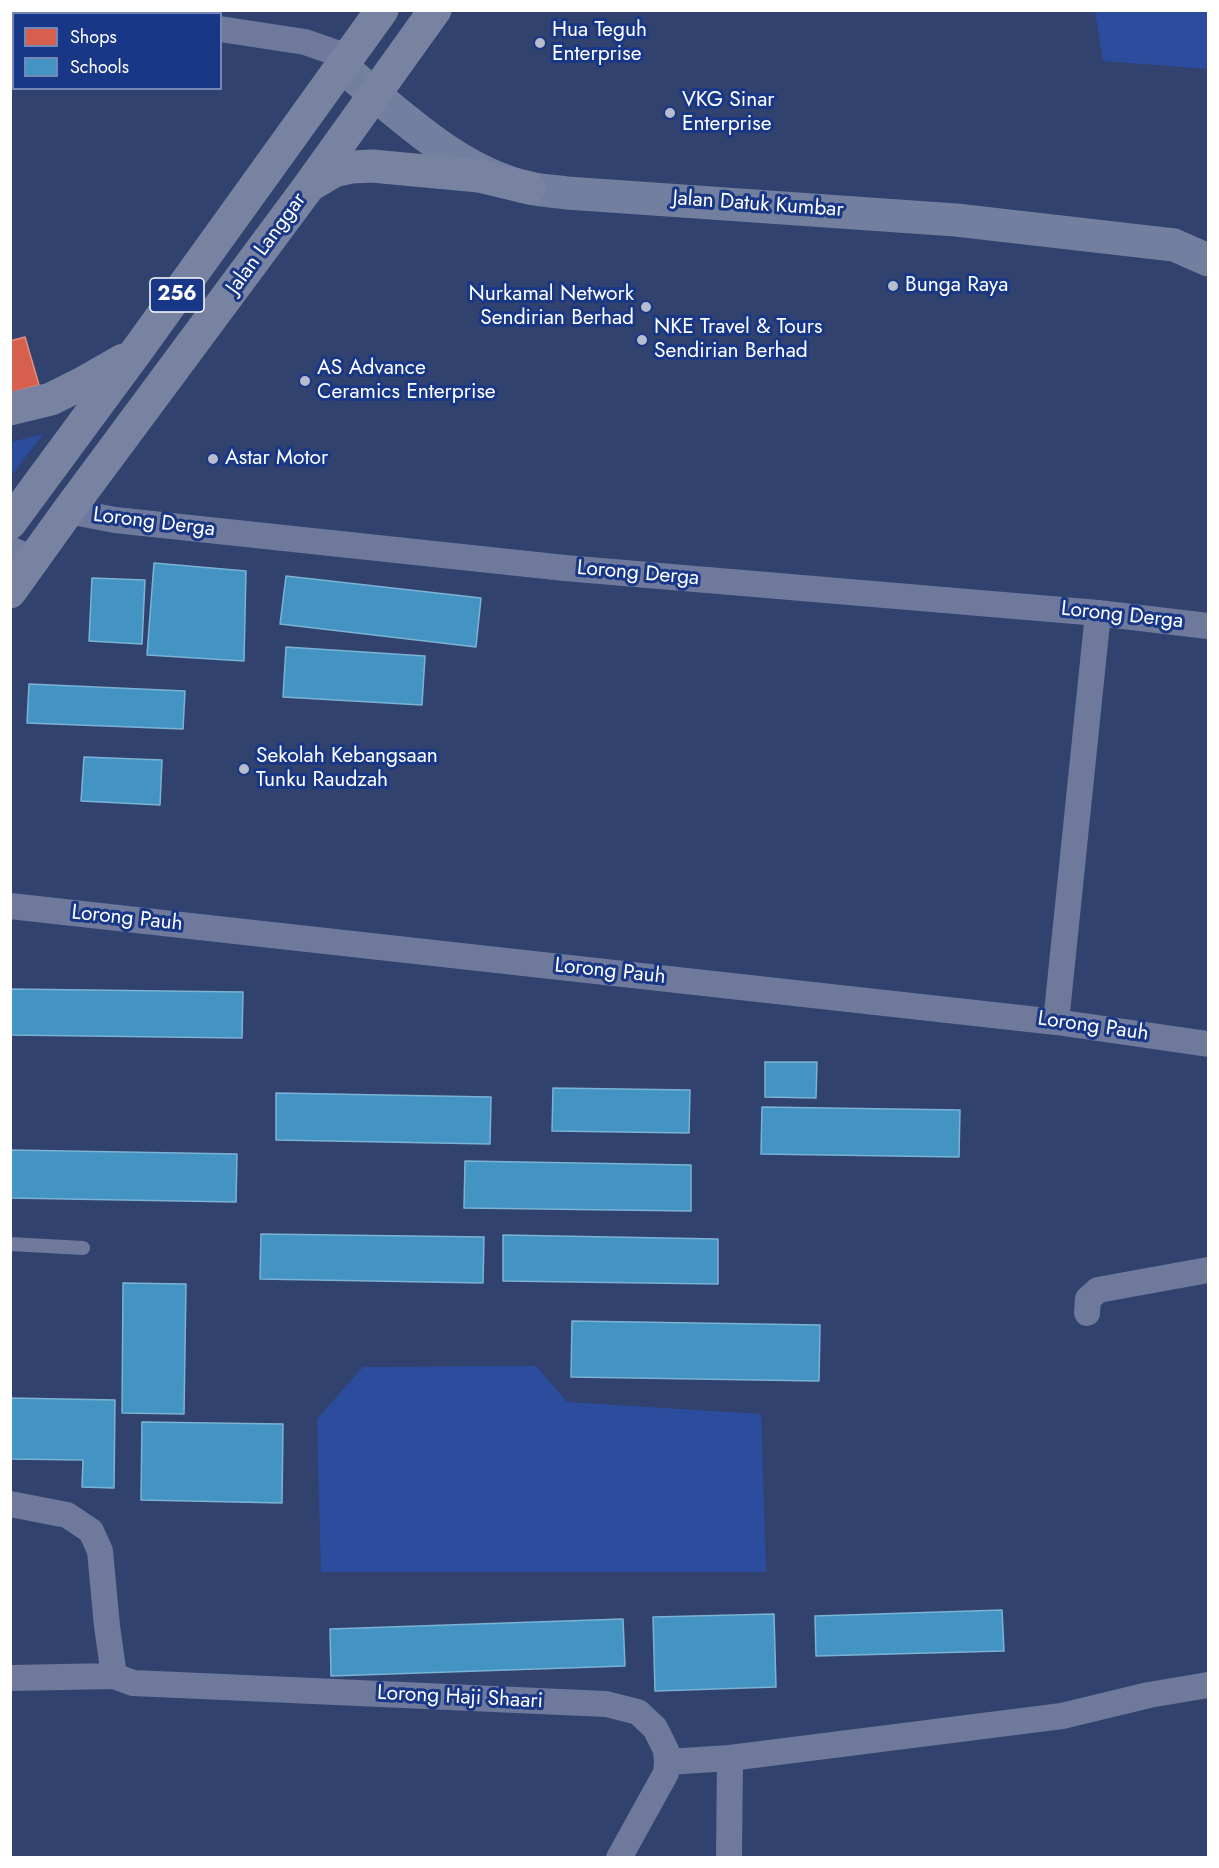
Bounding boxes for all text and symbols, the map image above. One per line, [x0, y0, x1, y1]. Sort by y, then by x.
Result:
legend [12, 12, 222, 90]
place label: Hua Teguh Enterprise [552, 18, 647, 68]
text: Shops [70, 24, 117, 50]
marker: Hua Teguh Enterprise [533, 36, 547, 50]
text: Schools [70, 54, 129, 80]
place label: VKG Sinar Enterprise [682, 88, 775, 138]
marker: VKG Sinar Enterprise [663, 106, 677, 120]
street label: Jalan Datuk Kumbar [672, 186, 844, 224]
street label: Jalan Langgar [222, 188, 312, 300]
place label: Bunga Raya [905, 273, 1008, 299]
road number: 256 [150, 278, 204, 312]
marker: Bunga Raya [886, 279, 900, 293]
place label: Nurkamal Network Sendirian Berhad [469, 282, 634, 332]
marker: Nurkamal Network Sendirian Berhad [639, 300, 653, 314]
place label: NKE Travel & Tours Sendirian Berhad [654, 315, 822, 365]
marker: NKE Travel & Tours Sendirian Berhad [635, 333, 649, 347]
place label: AS Advance Ceramics Enterprise [317, 356, 496, 406]
marker: AS Advance Ceramics Enterprise [298, 374, 312, 388]
place label: Astar Motor [225, 446, 328, 472]
marker: Astar Motor [206, 452, 220, 466]
street label: Lorong Derga [92, 503, 216, 543]
street label: Lorong Derga [576, 556, 700, 592]
street label: Lorong Derga [1060, 597, 1184, 635]
place label: Sekolah Kebangsaan Tunku Raudzah [256, 744, 438, 794]
marker: Sekolah Kebangsaan Tunku Raudzah [237, 762, 251, 776]
street label: Lorong Pauh [70, 901, 184, 937]
street label: Lorong Pauh [553, 954, 667, 990]
street label: Lorong Pauh [1036, 1007, 1150, 1047]
street label: Lorong Haji Shaari [376, 1681, 544, 1715]

